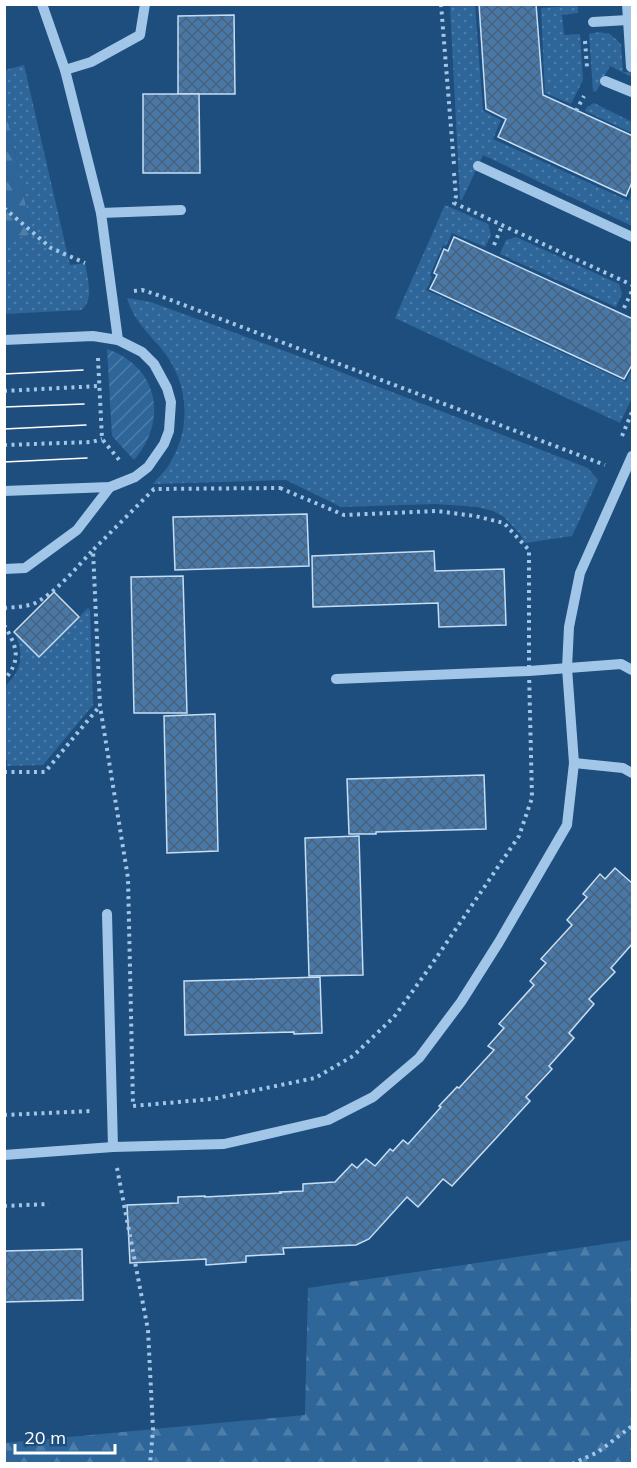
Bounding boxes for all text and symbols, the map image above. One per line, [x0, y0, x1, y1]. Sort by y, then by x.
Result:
scale bar [15, 1417, 116, 1455]
text: 20 m [24, 1426, 66, 1449]

